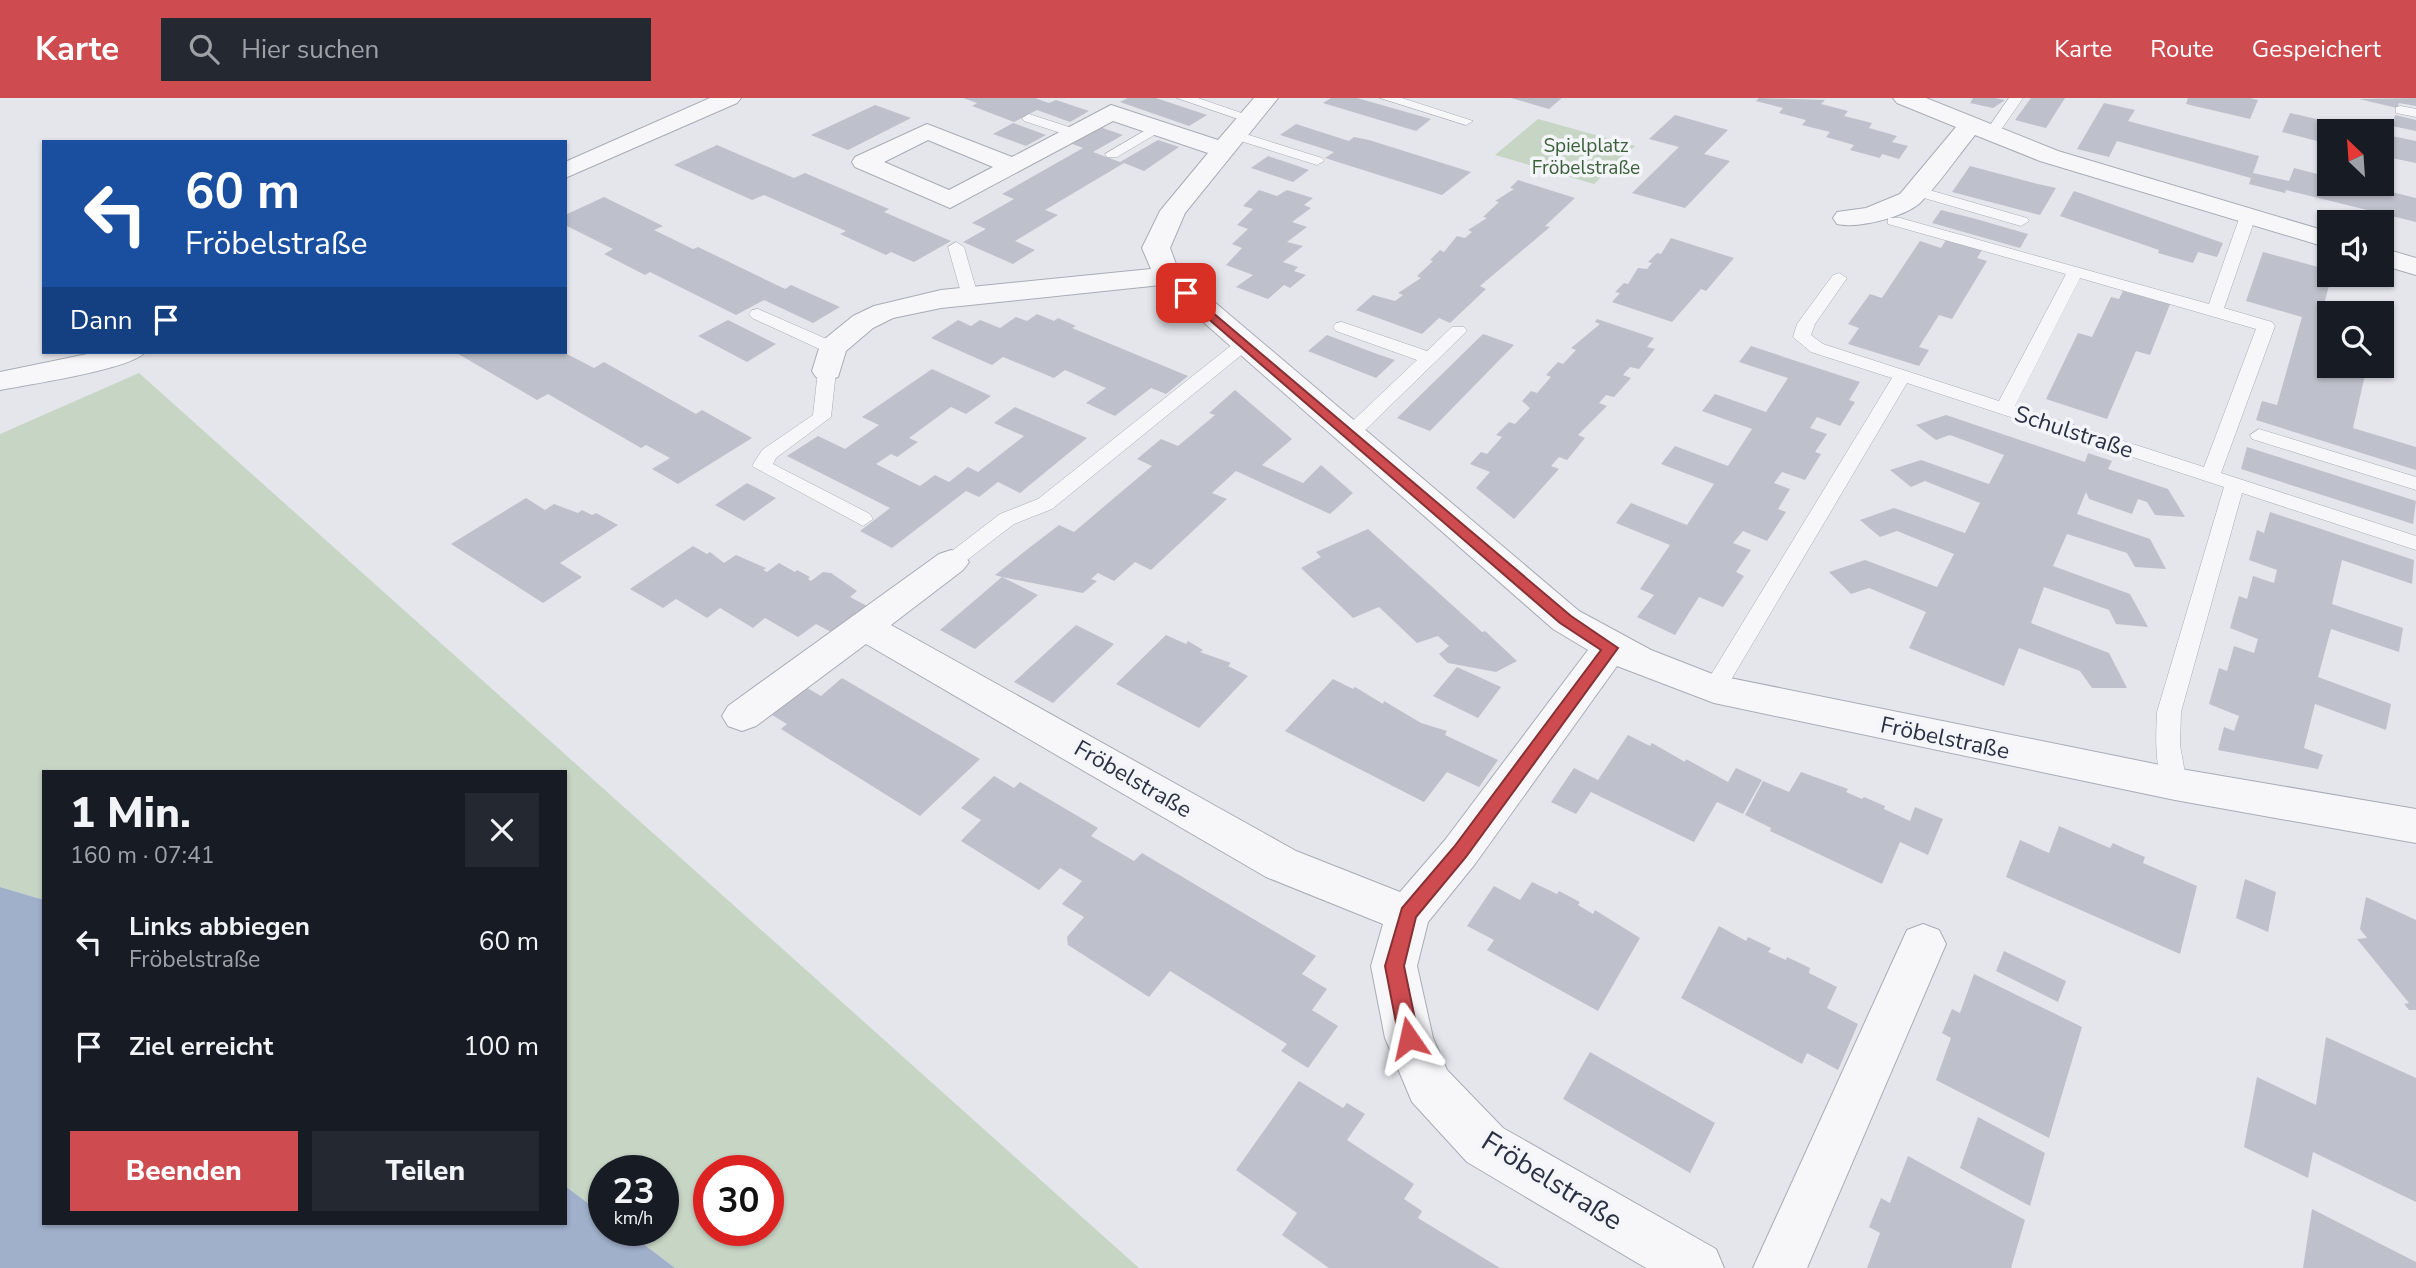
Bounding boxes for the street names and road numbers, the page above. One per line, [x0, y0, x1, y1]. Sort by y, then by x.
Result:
street label: Schulstraße [2011, 398, 2137, 466]
street label: Fröbelstraße [1878, 709, 2012, 767]
street label: Fröbelstraße [1068, 733, 1198, 825]
street label: Fröbelstraße [1474, 1123, 1630, 1239]

